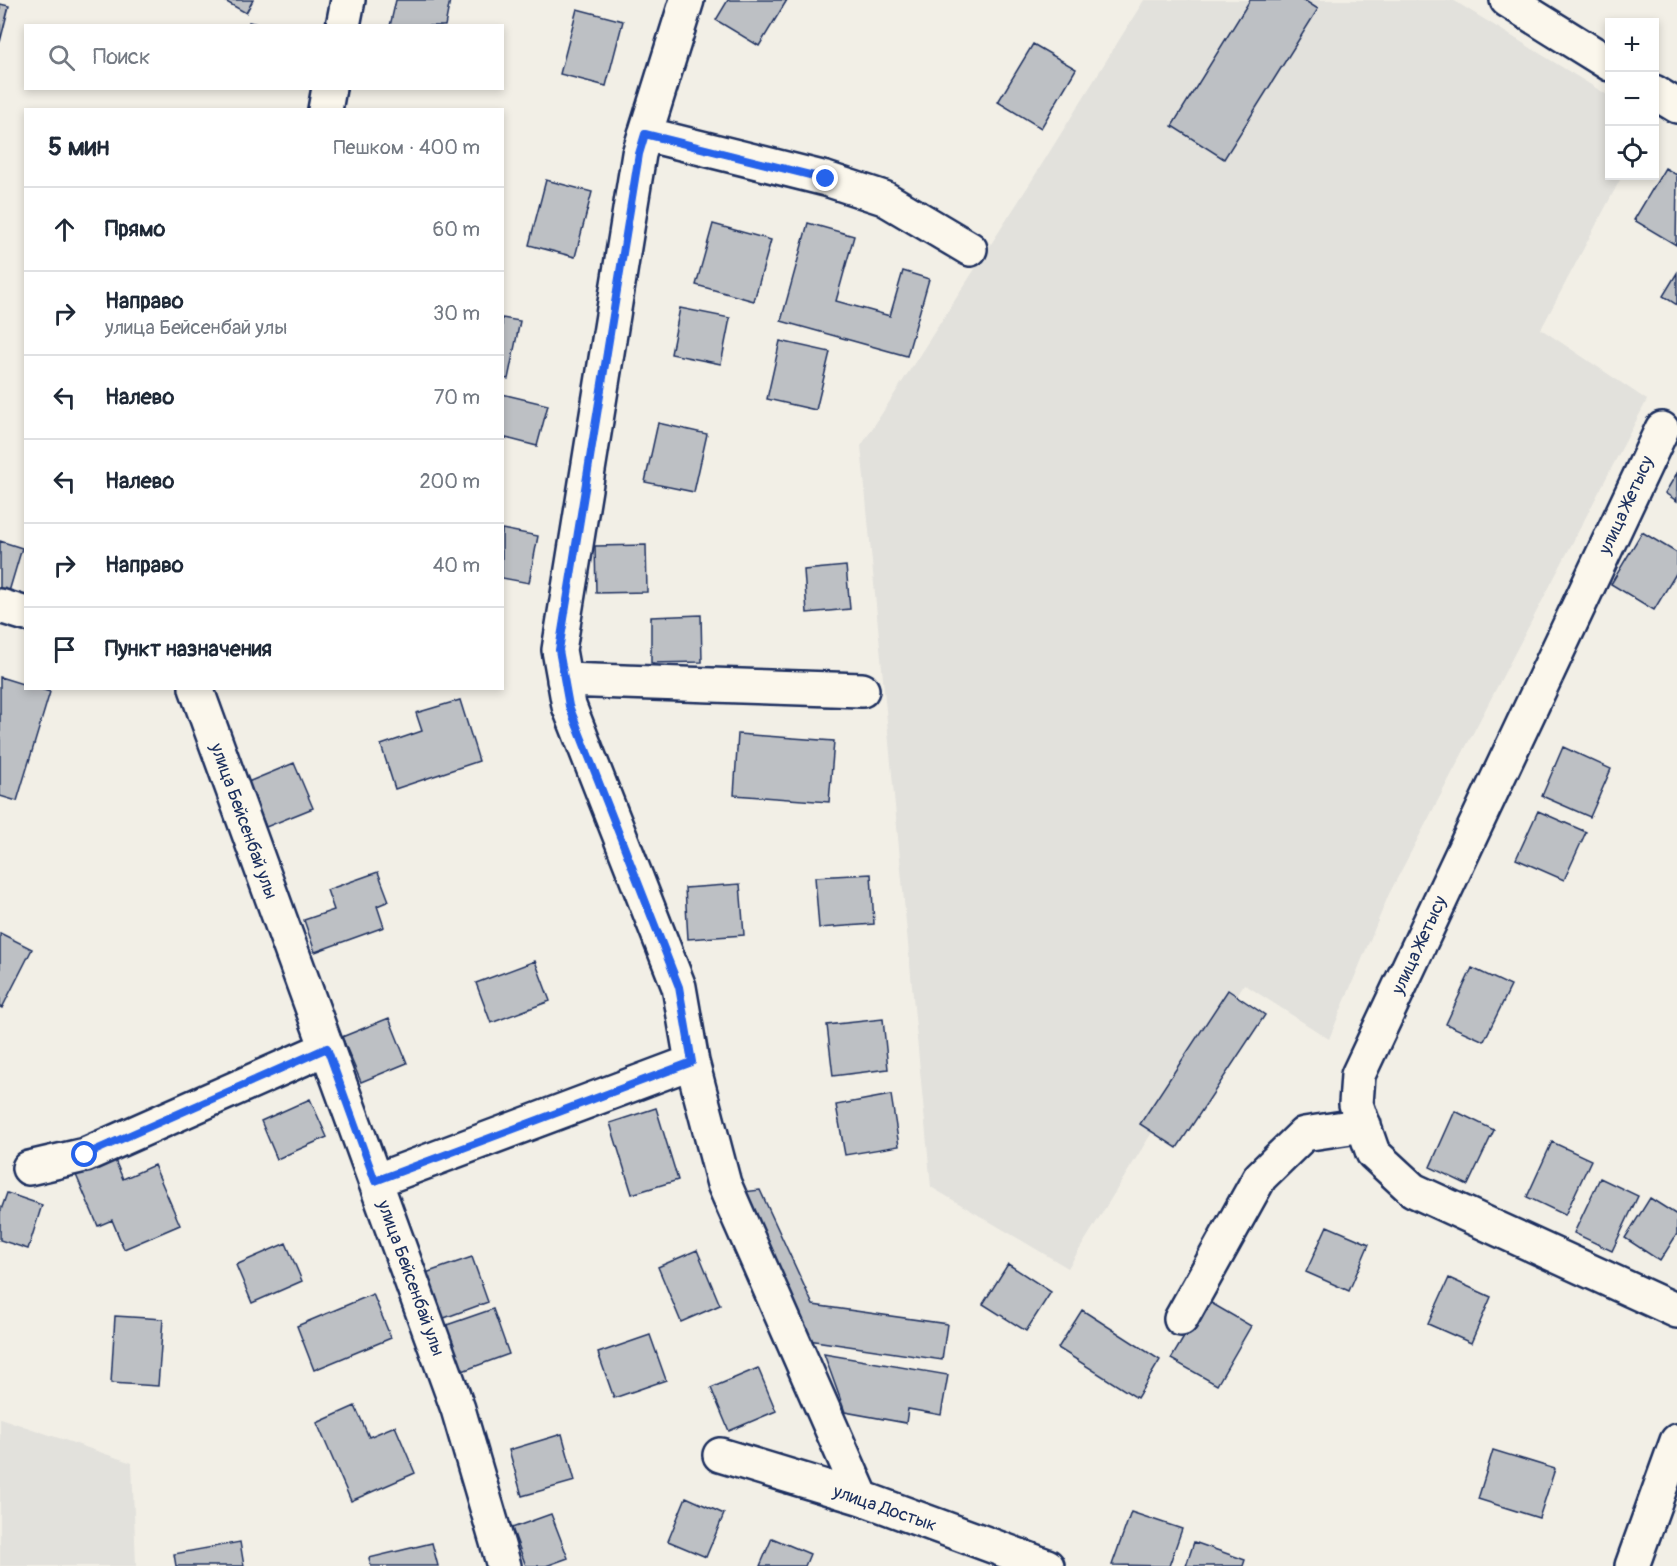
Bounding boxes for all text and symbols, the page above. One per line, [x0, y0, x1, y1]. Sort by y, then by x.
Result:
map controls [1605, 18, 1659, 180]
button: + [1605, 18, 1659, 72]
search box [24, 24, 504, 90]
icon: search [45, 41, 78, 74]
text: Поиск [93, 43, 150, 71]
button: − [1605, 72, 1659, 126]
button: locate [1605, 126, 1659, 180]
text: 5 мин [48, 131, 109, 163]
text: Пешком · 400 m [334, 135, 480, 160]
route end [812, 165, 838, 191]
icon: ahead [48, 213, 81, 246]
text: Прямо [105, 215, 165, 243]
text: 60 m [433, 217, 480, 242]
text: Направо [105, 287, 184, 315]
icon: right [48, 297, 81, 330]
text: 30 m [433, 301, 480, 326]
text: улица Бейсенбай улы [105, 315, 287, 340]
icon: left [48, 381, 81, 414]
text: Налево [105, 383, 174, 411]
text: 70 m [434, 385, 480, 410]
street label: улица Жетысу [1593, 452, 1659, 559]
icon: left [48, 465, 81, 498]
text: Налево [105, 467, 174, 495]
text: 200 m [419, 469, 480, 494]
icon: right [48, 549, 81, 582]
text: Направо [105, 551, 184, 579]
text: 40 m [433, 553, 480, 578]
icon: arrive [48, 633, 81, 666]
text: Пункт назначения [105, 635, 272, 663]
street label: улица Бейсенбай улы [204, 739, 282, 902]
street label: улица Жетысу [1386, 892, 1452, 999]
route start [71, 1141, 97, 1167]
street label: улица Бейсенбай улы [371, 1196, 449, 1359]
street label: улица Достык [829, 1480, 940, 1537]

